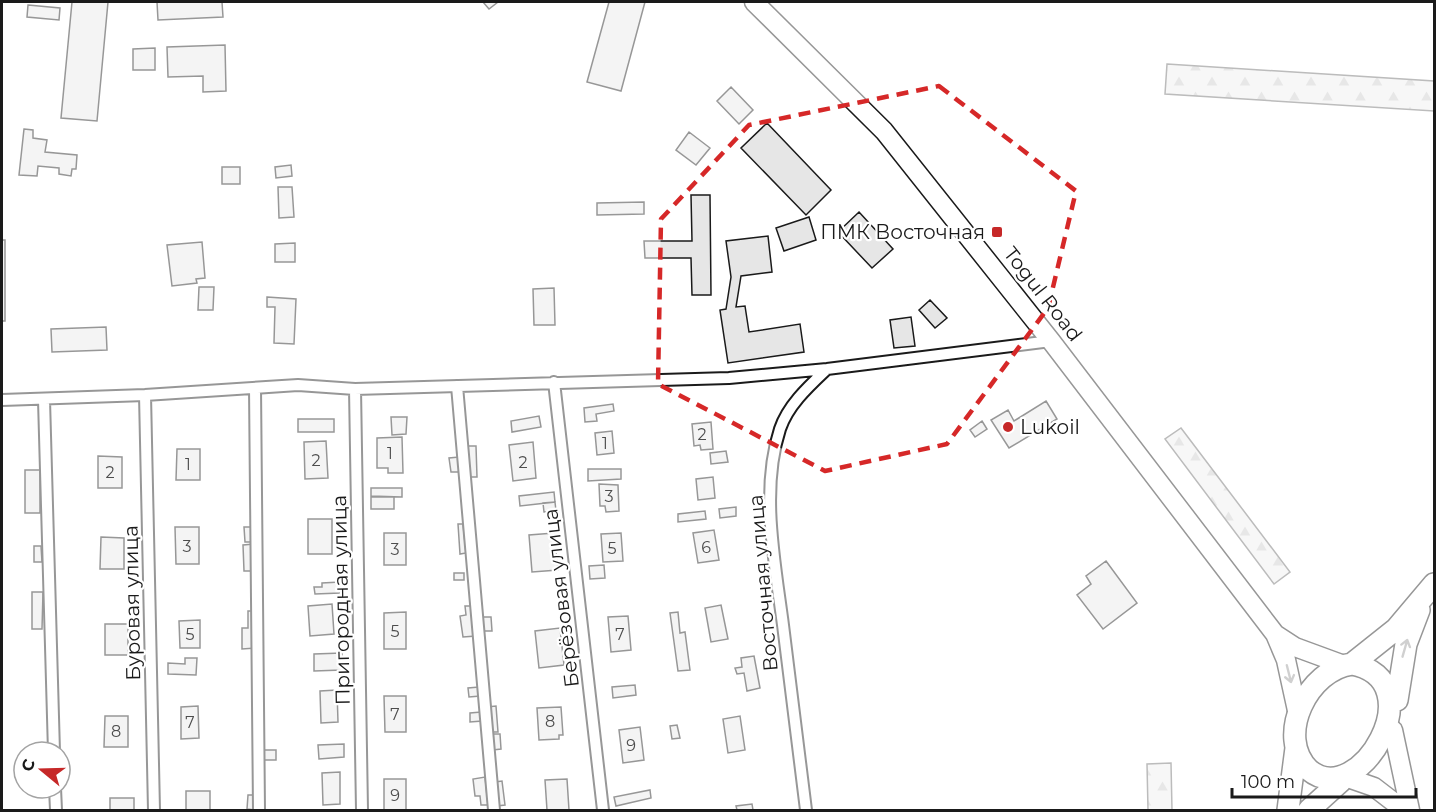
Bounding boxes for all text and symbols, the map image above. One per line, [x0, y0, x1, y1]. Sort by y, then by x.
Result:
place label: ПМК Восточная [820, 220, 985, 244]
marker: ПМК Восточная [990, 225, 1004, 239]
street label: Togul Road [999, 242, 1087, 346]
place label: Lukoil [1020, 415, 1080, 439]
marker: Lukoil [1001, 420, 1015, 434]
house number: 2 [697, 425, 707, 444]
house number: 1 [602, 434, 608, 453]
house number: 1 [387, 444, 393, 463]
house number: 2 [311, 451, 321, 470]
house number: 2 [518, 453, 528, 472]
house number: 1 [185, 455, 191, 474]
house number: 2 [105, 463, 115, 482]
house number: 3 [604, 487, 614, 506]
street label: Восточная улица [743, 494, 783, 672]
street label: Пригородная улица [327, 495, 355, 705]
street label: Берёзовая улица [538, 507, 584, 689]
street label: Буровая улица [119, 525, 145, 681]
house number: 3 [182, 537, 192, 556]
house number: 6 [701, 538, 711, 557]
house number: 5 [607, 539, 617, 558]
house number: 3 [390, 540, 400, 559]
house number: 5 [390, 622, 400, 641]
house number: 5 [185, 625, 195, 644]
house number: 7 [615, 625, 625, 644]
one-way arrow [1400, 639, 1412, 658]
one-way arrow [1284, 664, 1296, 683]
house number: 7 [390, 705, 400, 724]
house number: 8 [545, 712, 555, 731]
house number: 7 [185, 713, 195, 732]
house number: 8 [111, 722, 121, 741]
house number: 9 [626, 736, 636, 755]
north arrow [12, 740, 72, 800]
text: С [17, 756, 39, 774]
scale bar [1232, 761, 1416, 799]
text: 100 m [1241, 771, 1295, 793]
house number: 9 [390, 786, 400, 805]

